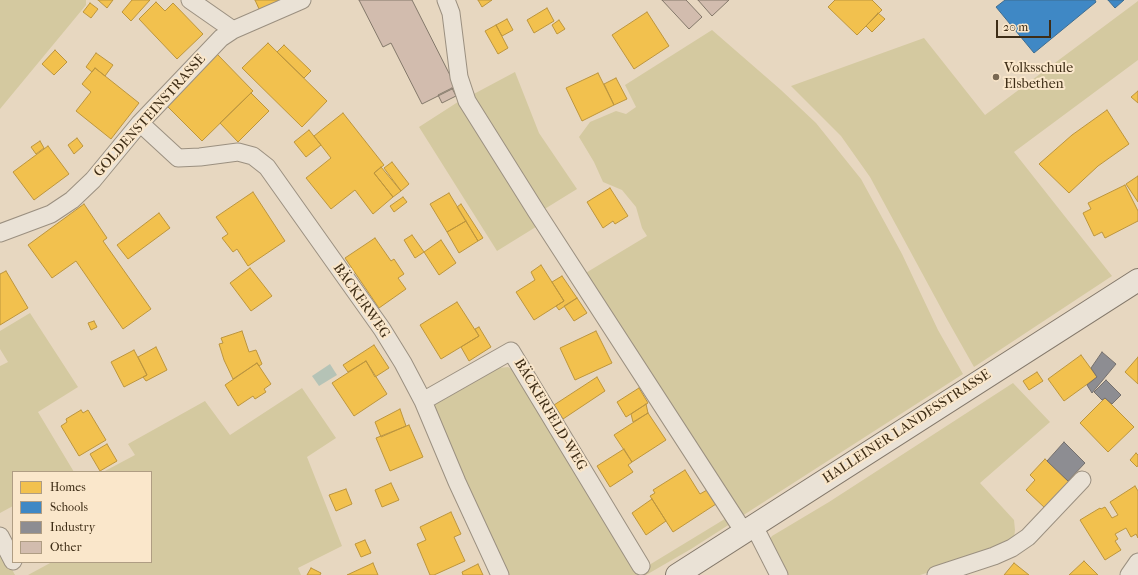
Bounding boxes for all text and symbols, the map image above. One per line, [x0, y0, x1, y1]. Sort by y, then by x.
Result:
scale bar [998, 12, 1053, 38]
text: 20 m [1003, 20, 1028, 34]
street label: GOLDENSTEINSTRASSE [91, 51, 209, 181]
place label: Volksschule Elsbethen [1004, 61, 1073, 94]
marker: Volksschule Elsbethen [991, 72, 1001, 82]
street label: BÄCKERWEG [329, 260, 393, 342]
street label: BÄCKERFELD-WEG [510, 356, 590, 474]
street label: HALLEINER LANDESSTRASSE [820, 366, 994, 488]
legend [12, 471, 152, 563]
text: Homes [50, 480, 86, 494]
text: Schools [50, 500, 88, 514]
text: Industry [50, 520, 95, 534]
text: Other [50, 540, 82, 554]

